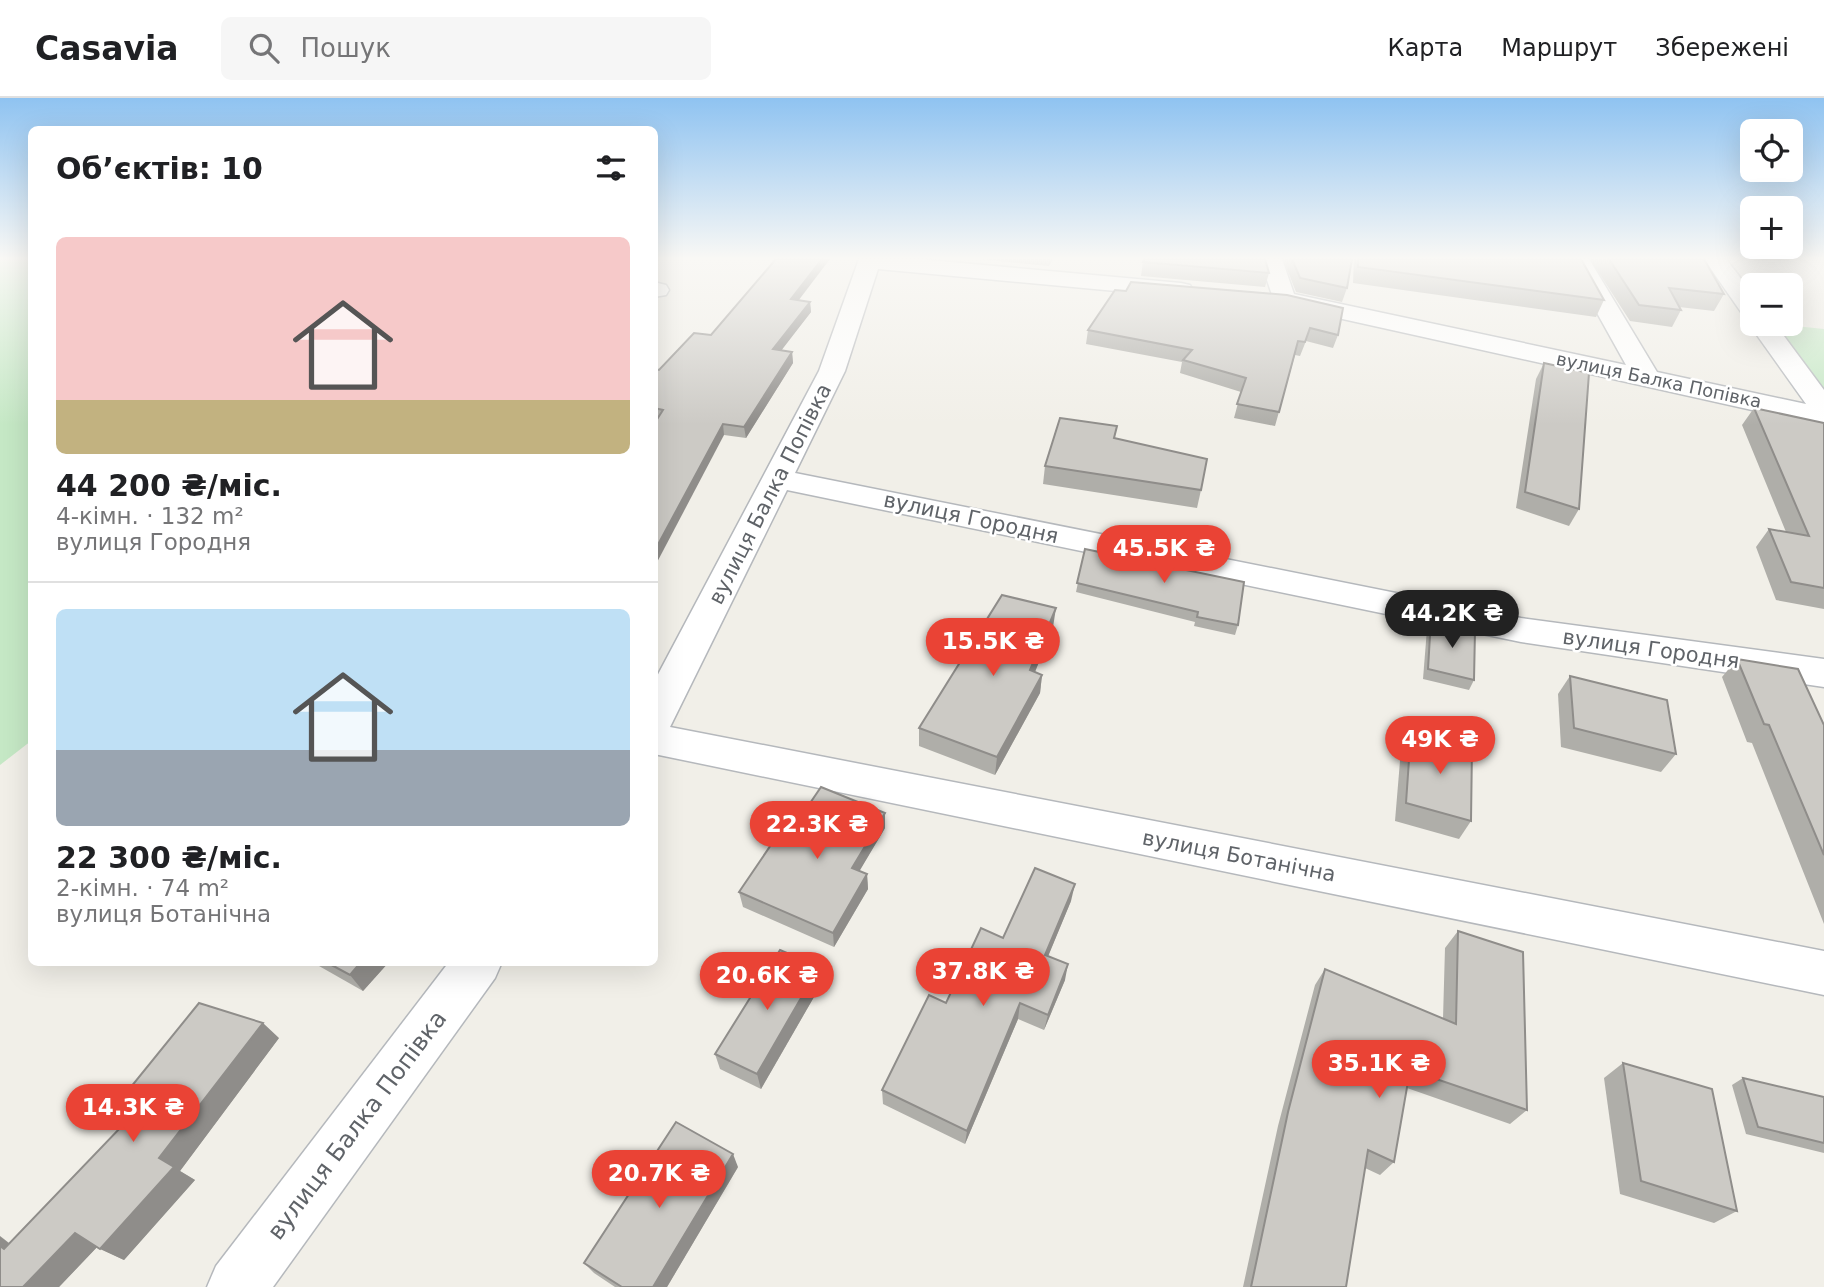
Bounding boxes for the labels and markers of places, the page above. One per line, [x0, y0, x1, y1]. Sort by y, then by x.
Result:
pin: 45.5K ₴ [1099, 526, 1229, 585]
pin: 44.2K ₴ [1387, 590, 1517, 650]
pin: 15.5K ₴ [928, 618, 1058, 678]
pin: 49K ₴ [1391, 716, 1489, 776]
pin: 22.3K ₴ [752, 802, 882, 861]
pin: 37.8K ₴ [918, 948, 1048, 1008]
pin: 20.6K ₴ [702, 953, 832, 1012]
pin: 35.1K ₴ [1314, 1040, 1444, 1100]
pin: 14.3K ₴ [68, 1084, 198, 1144]
pin: 20.7K ₴ [594, 1150, 724, 1210]

